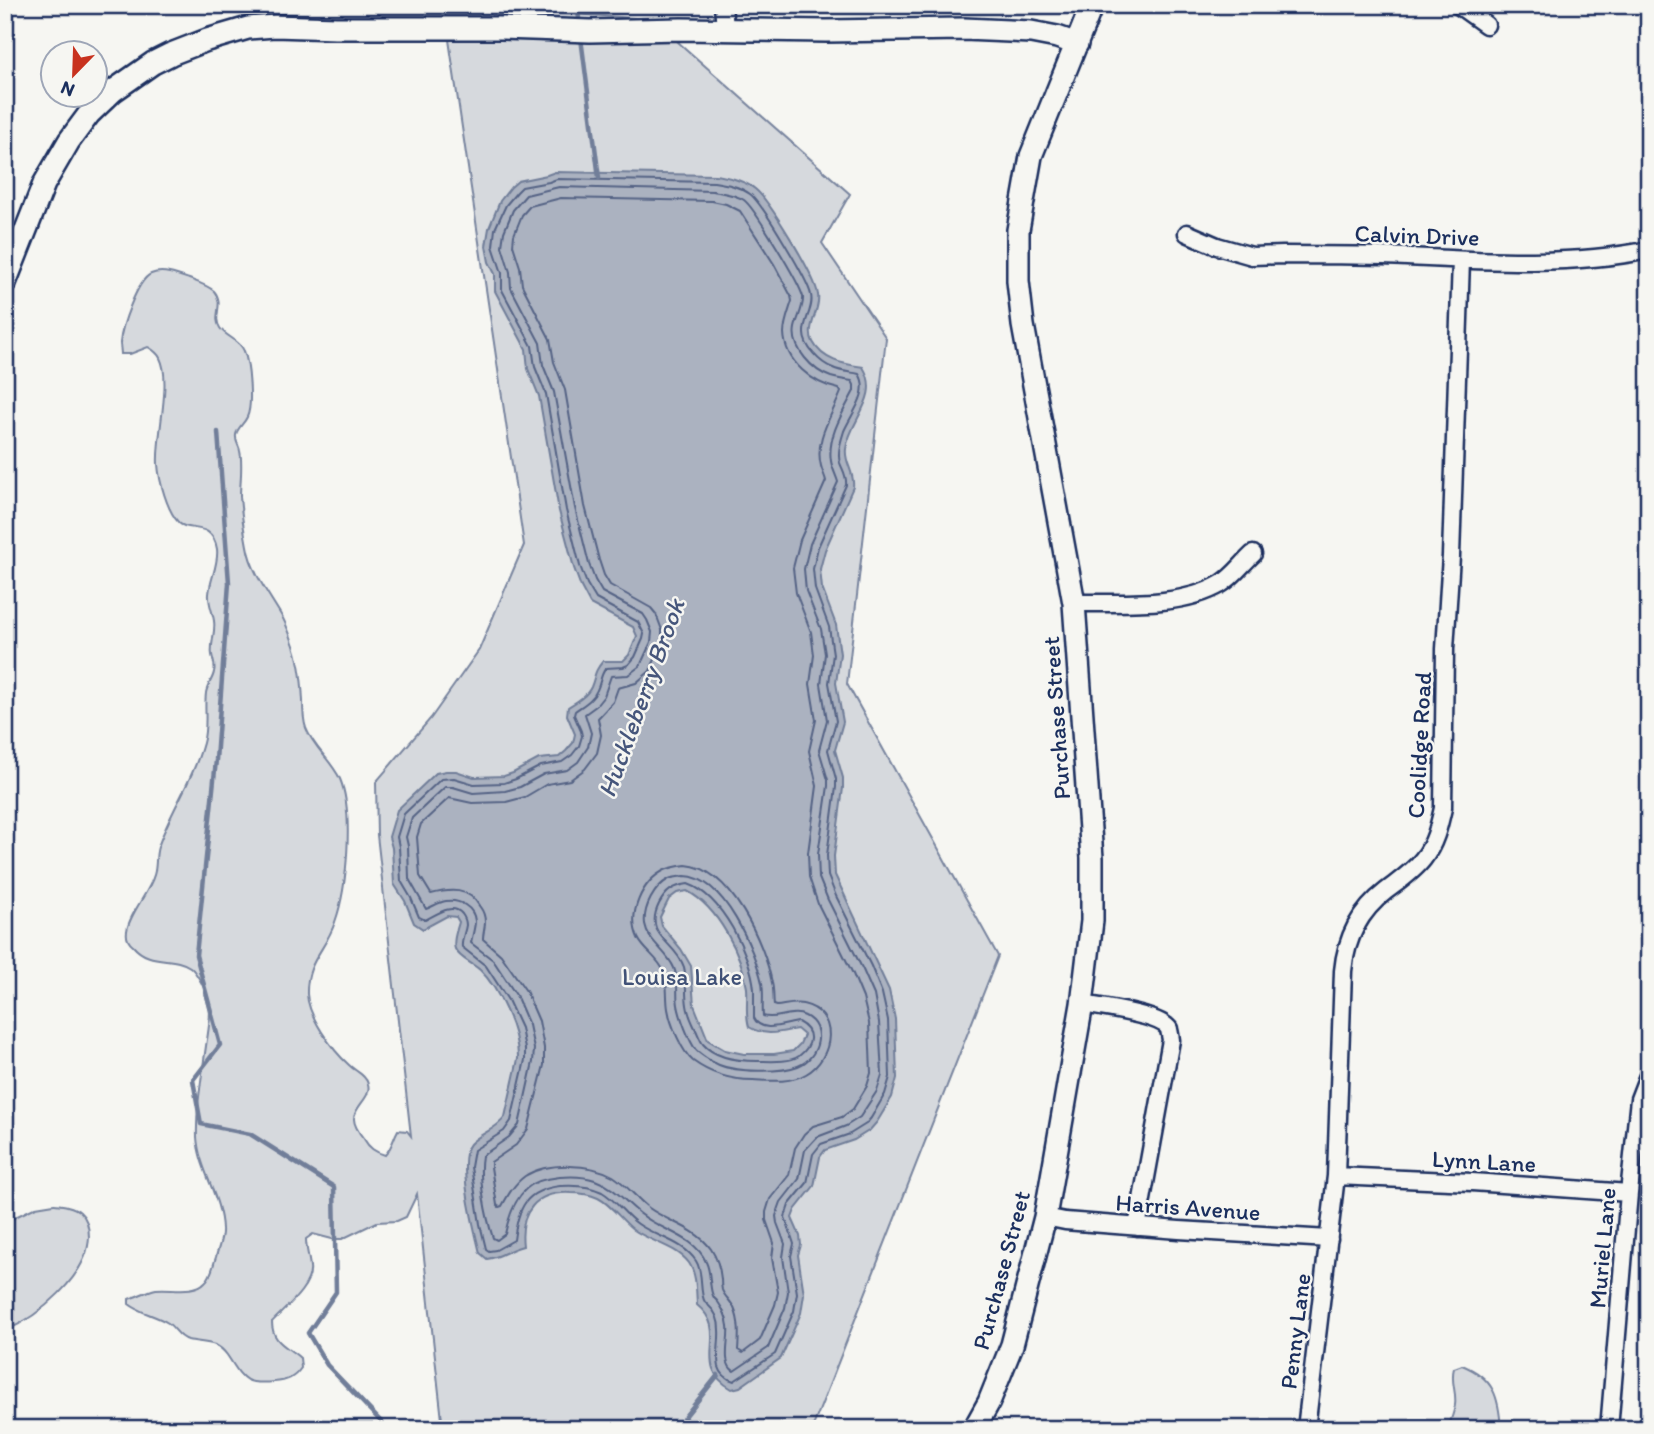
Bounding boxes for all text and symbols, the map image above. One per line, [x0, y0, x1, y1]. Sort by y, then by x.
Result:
north arrow [38, 38, 108, 108]
text: N [57, 76, 78, 102]
street label: Calvin Drive [1354, 218, 1480, 252]
water label: Huckleberry Brook [590, 593, 692, 801]
street label: Purchase Street [1036, 635, 1076, 801]
street label: Coolidge Road [1401, 671, 1437, 819]
park label: Louisa Lake [622, 962, 742, 991]
street label: Lynn Lane [1431, 1144, 1537, 1178]
street label: Muriel Lane [1582, 1186, 1622, 1310]
street label: Purchase Street [966, 1187, 1036, 1353]
street label: Harris Avenue [1115, 1187, 1261, 1227]
street label: Penny Lane [1274, 1271, 1316, 1391]

